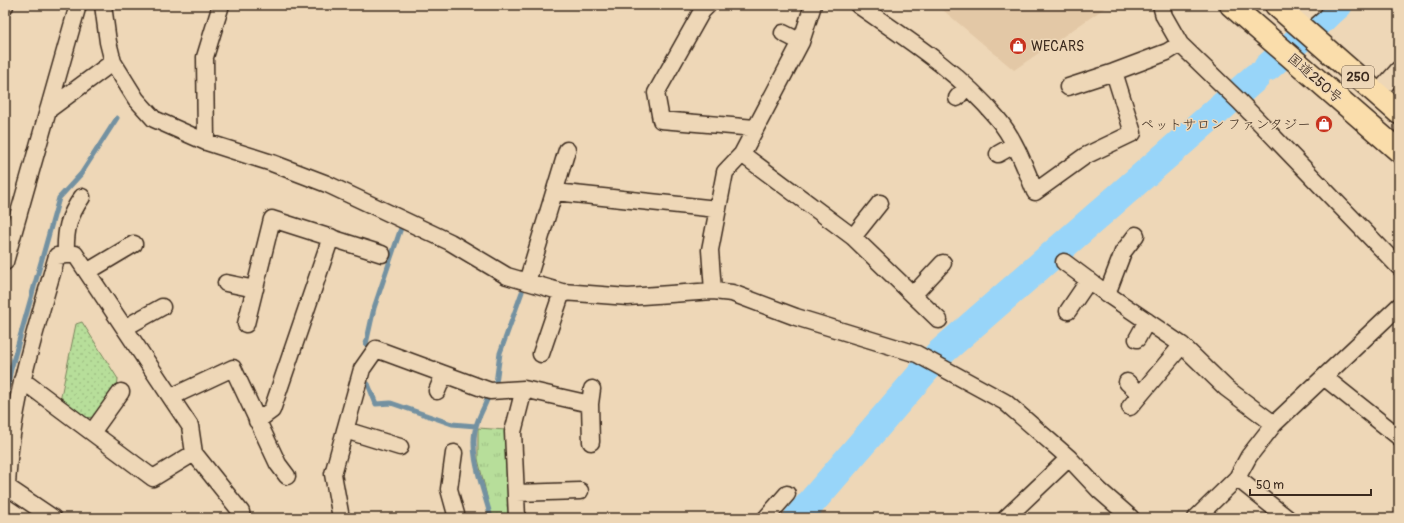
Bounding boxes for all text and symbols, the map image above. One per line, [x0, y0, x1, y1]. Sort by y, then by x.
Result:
shop icon: WECARS [1008, 36, 1028, 56]
place label: WECARS [1031, 38, 1084, 55]
street label: 国道250号 [1284, 50, 1346, 106]
road number: 250 [1342, 66, 1374, 88]
shop icon: ペットサロン ファンタジー [1314, 114, 1334, 134]
place label: ペットサロン ファンタジー [1141, 116, 1311, 133]
scale bar [1250, 471, 1371, 497]
text: 50 m [1256, 478, 1284, 493]

